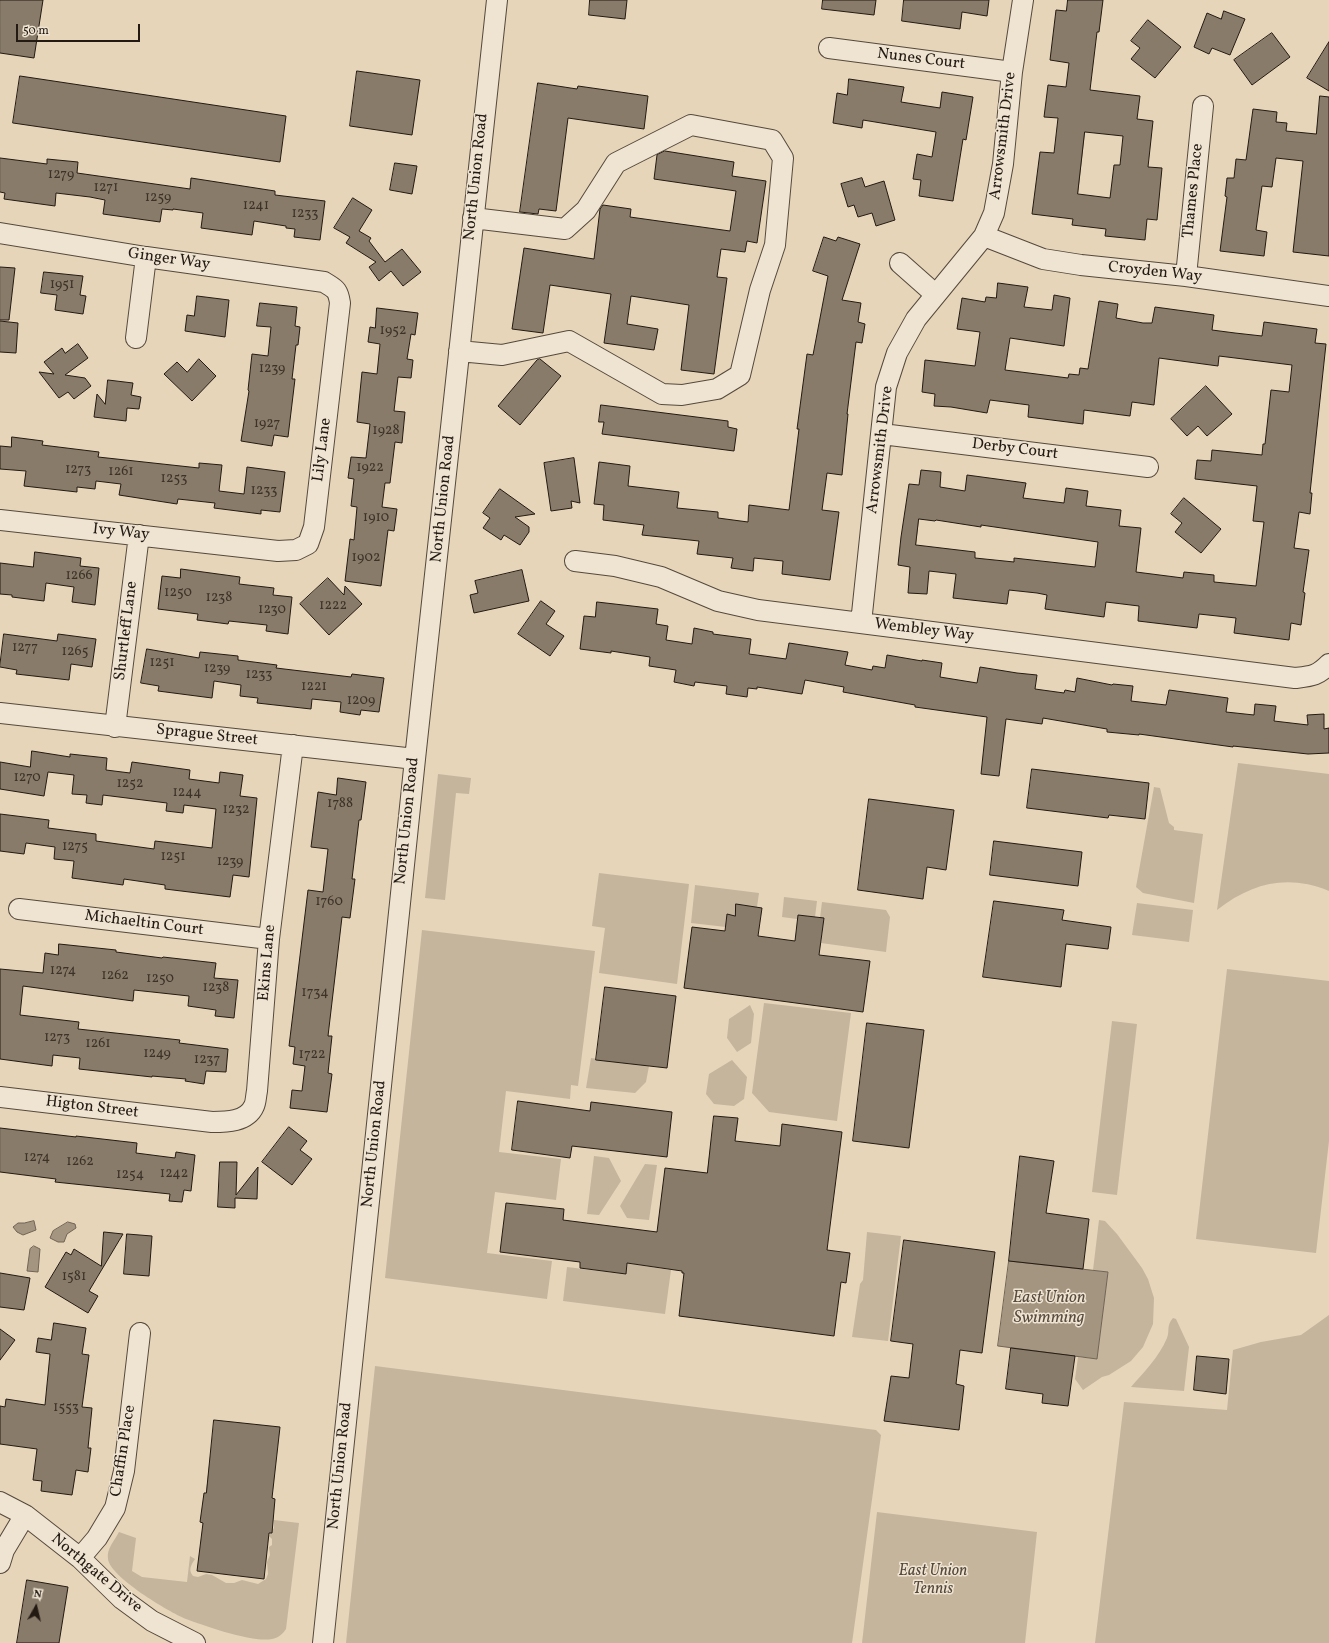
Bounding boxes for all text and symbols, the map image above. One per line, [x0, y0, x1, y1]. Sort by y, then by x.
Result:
scale bar [18, 16, 142, 42]
text: 50 m [23, 23, 49, 39]
street label: Nunes Court [876, 45, 966, 75]
street label: Arrowsmith Drive [987, 71, 1021, 201]
street label: North Union Road [461, 112, 493, 242]
street label: Thames Place [1179, 143, 1209, 239]
house number: 1279 [48, 167, 74, 183]
house number: 1271 [94, 180, 118, 196]
house number: 1259 [145, 190, 171, 206]
house number: 1241 [243, 198, 269, 214]
house number: 1233 [292, 206, 318, 222]
street label: Ginger Way [127, 245, 211, 275]
street label: Croyden Way [1107, 259, 1203, 287]
house number: 1951 [50, 277, 74, 293]
house number: 1952 [380, 323, 406, 339]
house number: 1239 [259, 361, 285, 377]
street label: Arrowsmith Drive [864, 385, 898, 515]
house number: 1927 [254, 416, 280, 432]
street label: Lily Lane [310, 417, 336, 483]
house number: 1928 [372, 423, 400, 439]
street label: North Union Road [428, 434, 460, 564]
street label: Derby Court [971, 435, 1059, 465]
house number: 1922 [356, 460, 384, 476]
house number: 1273 [65, 462, 91, 478]
house number: 1261 [108, 464, 134, 480]
house number: 1253 [161, 471, 187, 487]
house number: 1233 [251, 483, 277, 499]
house number: 1910 [363, 510, 389, 526]
street label: Ivy Way [92, 520, 150, 546]
house number: 1902 [352, 550, 380, 566]
house number: 1266 [65, 568, 93, 584]
street label: Shurtleff Lane [111, 580, 143, 682]
house number: 1250 [164, 585, 192, 601]
house number: 1238 [206, 590, 232, 606]
house number: 1222 [319, 598, 347, 614]
house number: 1230 [258, 602, 286, 618]
street label: Wembley Way [873, 615, 975, 647]
house number: 1277 [12, 640, 38, 656]
house number: 1265 [62, 644, 88, 660]
house number: 1251 [149, 655, 175, 671]
house number: 1239 [204, 661, 230, 677]
house number: 1233 [246, 667, 272, 683]
house number: 1221 [301, 679, 327, 695]
house number: 1209 [347, 693, 375, 709]
street label: Sprague Street [155, 721, 259, 751]
street label: North Union Road [392, 756, 424, 886]
house number: 1270 [13, 770, 41, 786]
house number: 1252 [116, 776, 144, 792]
house number: 1244 [172, 785, 202, 801]
house number: 1788 [327, 796, 353, 812]
house number: 1232 [222, 802, 250, 818]
house number: 1275 [62, 839, 88, 855]
house number: 1251 [160, 849, 186, 865]
house number: 1239 [217, 854, 243, 870]
house number: 1760 [315, 894, 343, 910]
street label: Michaeltin Court [83, 907, 205, 941]
street label: Ekins Lane [255, 924, 281, 1002]
house number: 1274 [50, 963, 76, 979]
house number: 1262 [101, 968, 129, 984]
house number: 1250 [146, 971, 174, 987]
house number: 1238 [203, 980, 229, 996]
house number: 1734 [301, 985, 329, 1001]
house number: 1273 [44, 1030, 70, 1046]
house number: 1261 [85, 1036, 111, 1052]
house number: 1249 [143, 1046, 171, 1062]
house number: 1722 [299, 1047, 325, 1063]
house number: 1237 [194, 1052, 220, 1068]
street label: North Union Road [359, 1079, 391, 1209]
street label: Higton Street [44, 1093, 140, 1123]
house number: 1274 [24, 1150, 50, 1166]
house number: 1262 [66, 1154, 94, 1170]
house number: 1242 [160, 1166, 188, 1182]
house number: 1254 [116, 1167, 144, 1183]
house number: 1581 [62, 1269, 86, 1285]
water label: East Union Swimming [1012, 1289, 1086, 1329]
house number: 1553 [53, 1400, 79, 1416]
street label: North Union Road [325, 1401, 357, 1531]
street label: Chaffin Place [107, 1404, 141, 1498]
street label: Northgate Drive [46, 1530, 146, 1618]
park label: East Union Tennis [899, 1562, 967, 1600]
north arrow [16, 1587, 56, 1627]
text: N [33, 1587, 43, 1603]

